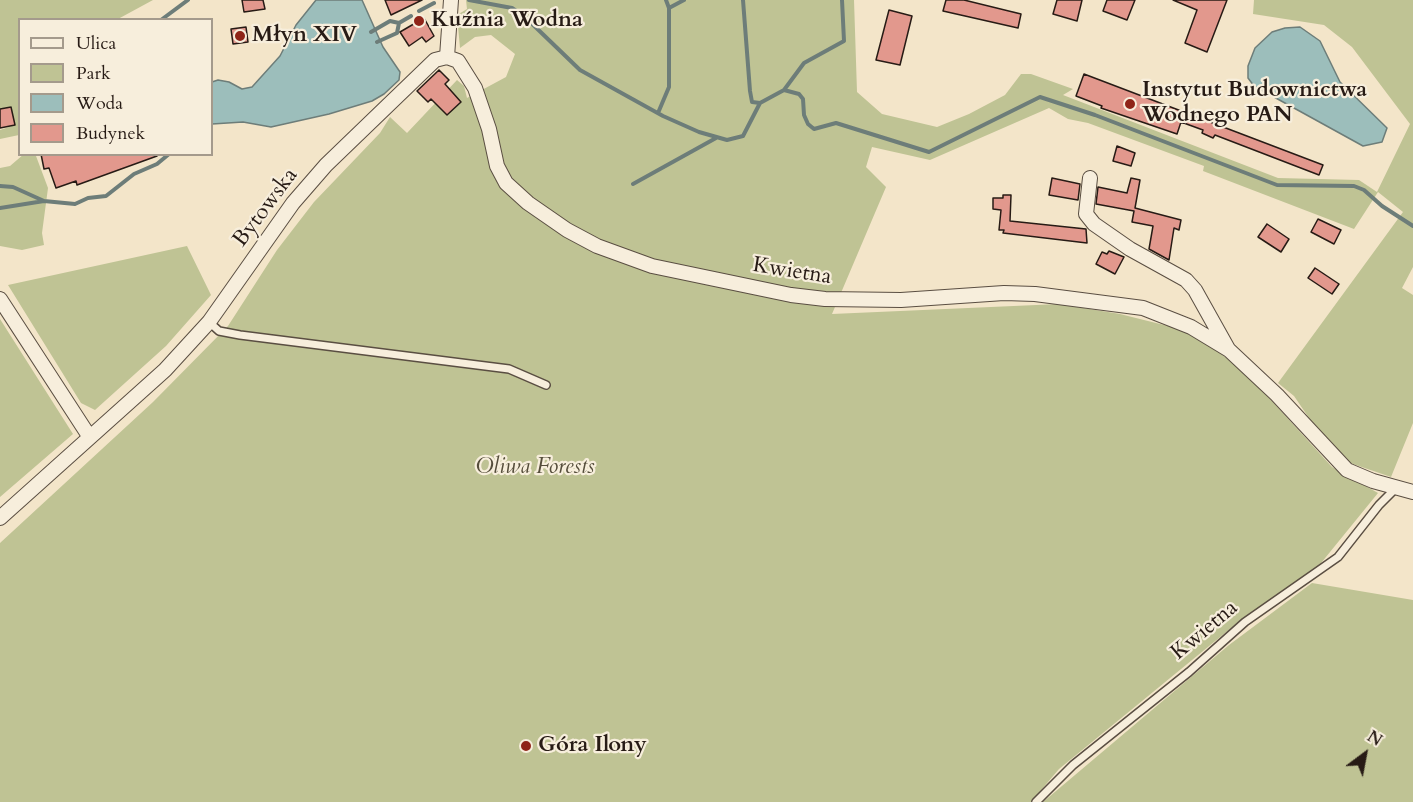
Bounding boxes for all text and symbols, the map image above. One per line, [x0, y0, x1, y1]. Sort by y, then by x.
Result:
place label: Kuźnia Wodna [431, 8, 583, 34]
marker: Kuźnia Wodna [412, 14, 426, 28]
legend [18, 18, 213, 156]
place label: Młyn XIV [252, 23, 357, 49]
marker: Młyn XIV [233, 29, 247, 43]
text: Ulica [76, 31, 116, 56]
text: Park [76, 61, 111, 86]
place label: Instytut Budownictwa Wodnego PAN [1142, 78, 1367, 130]
text: Woda [76, 91, 123, 116]
marker: Instytut Budownictwa Wodnego PAN [1123, 97, 1137, 111]
text: Budynek [76, 121, 145, 146]
street label: Bytowska [228, 163, 304, 253]
street label: Kwietna [751, 253, 833, 291]
park label: Oliwa Forests [475, 455, 595, 481]
street label: Kwietna [1166, 595, 1244, 667]
north arrow [1335, 724, 1395, 784]
text: N [1363, 726, 1386, 752]
place label: Góra Ilony [538, 733, 647, 759]
marker: Góra Ilony [519, 739, 533, 753]

